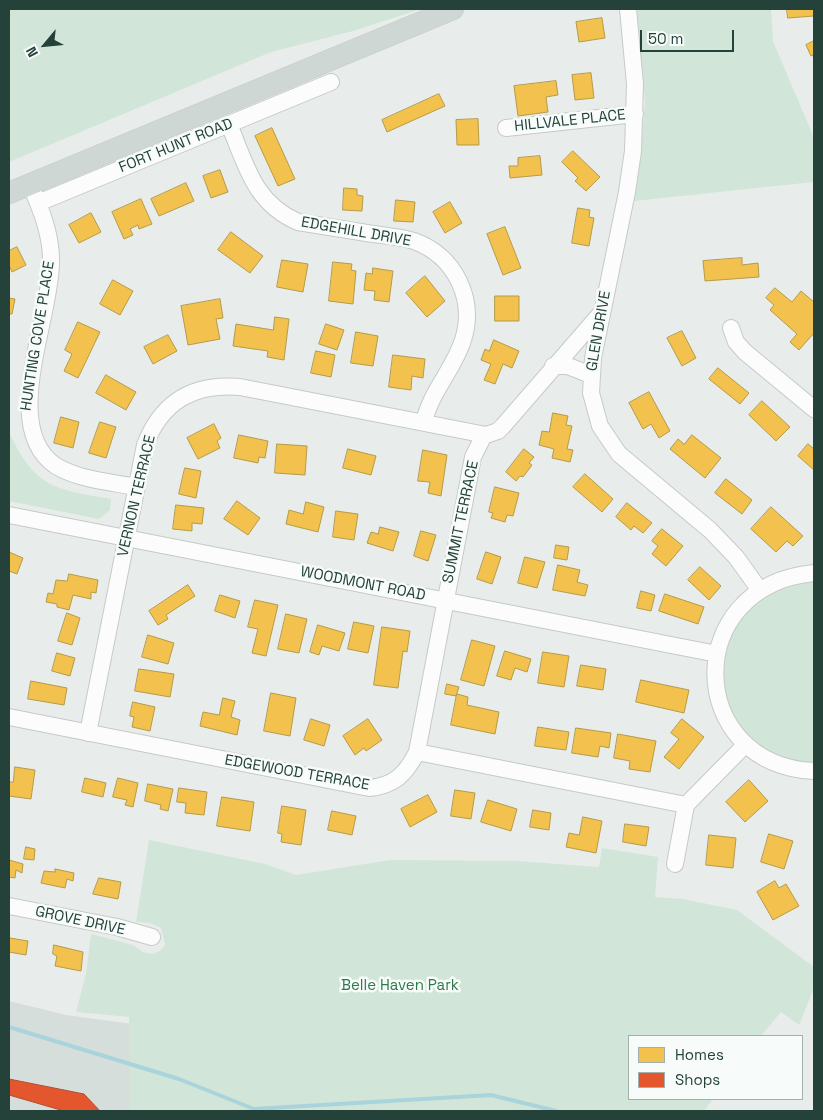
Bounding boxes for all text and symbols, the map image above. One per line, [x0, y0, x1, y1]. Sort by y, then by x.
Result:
north arrow [20, 20, 70, 70]
scale bar [643, 20, 737, 52]
text: 50 m [648, 29, 683, 48]
text: N [22, 44, 42, 60]
street label: HILLVALE PLACE [514, 106, 626, 136]
street label: FORT HUNT ROAD [116, 115, 236, 177]
street label: EDGEHILL DRIVE [300, 213, 412, 251]
street label: HUNTING COVE PLACE [17, 260, 59, 412]
street label: GLEN DRIVE [583, 289, 615, 373]
street label: VERNON TERRACE [114, 433, 160, 559]
street label: SUMMIT TERRACE [439, 459, 483, 585]
street label: WOODMONT ROAD [299, 563, 427, 605]
street label: EDGEWOOD TERRACE [223, 751, 371, 795]
street label: GROVE DRIVE [33, 903, 127, 939]
park label: Belle Haven Park [341, 977, 459, 995]
legend [628, 1035, 803, 1100]
text: Homes [675, 1045, 724, 1064]
text: Shops [675, 1070, 720, 1089]

